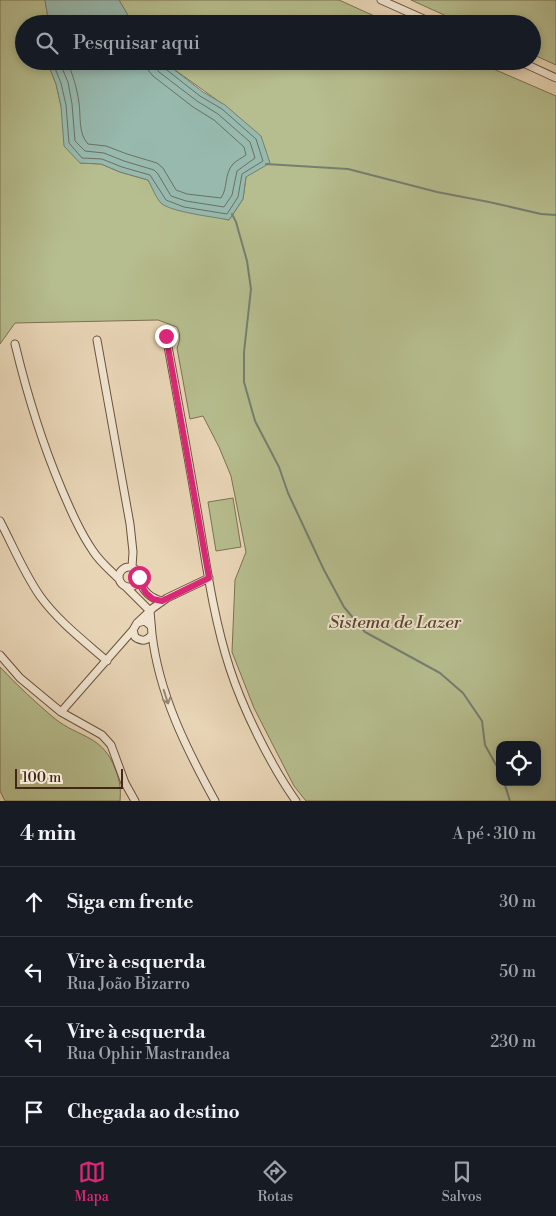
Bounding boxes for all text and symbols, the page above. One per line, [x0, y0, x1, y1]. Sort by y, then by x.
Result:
search box [15, 15, 541, 70]
icon: search [33, 29, 61, 57]
text: Pesquisar aqui [73, 31, 200, 55]
route end [155, 325, 178, 348]
route start [128, 566, 151, 589]
park label: Sistema de Lazer [329, 611, 462, 634]
one-way arrow [162, 688, 171, 704]
map controls [496, 741, 541, 786]
button: locate [496, 741, 541, 786]
scale bar [15, 766, 122, 789]
text: 100 m [22, 769, 61, 787]
text: 4 min [20, 821, 76, 847]
text: A pé · 310 m [452, 824, 536, 844]
icon: ahead [20, 888, 48, 916]
text: Siga em frente [67, 890, 194, 914]
text: 30 m [499, 892, 536, 912]
text: Vire à esquerda [67, 950, 206, 974]
icon: left [20, 958, 48, 986]
text: 50 m [499, 962, 536, 982]
text: Rua João Bizarro [67, 974, 190, 994]
text: Vire à esquerda [67, 1020, 206, 1044]
icon: left [20, 1028, 48, 1056]
text: 230 m [490, 1032, 536, 1052]
text: Rua Ophir Mastrandea [67, 1044, 230, 1064]
icon: arrive [20, 1098, 48, 1126]
text: Chegada ao destino [67, 1100, 240, 1124]
tab: Mapa [74, 1158, 109, 1206]
tab: Rotas [257, 1158, 293, 1206]
tab: Salvos [442, 1158, 482, 1206]

